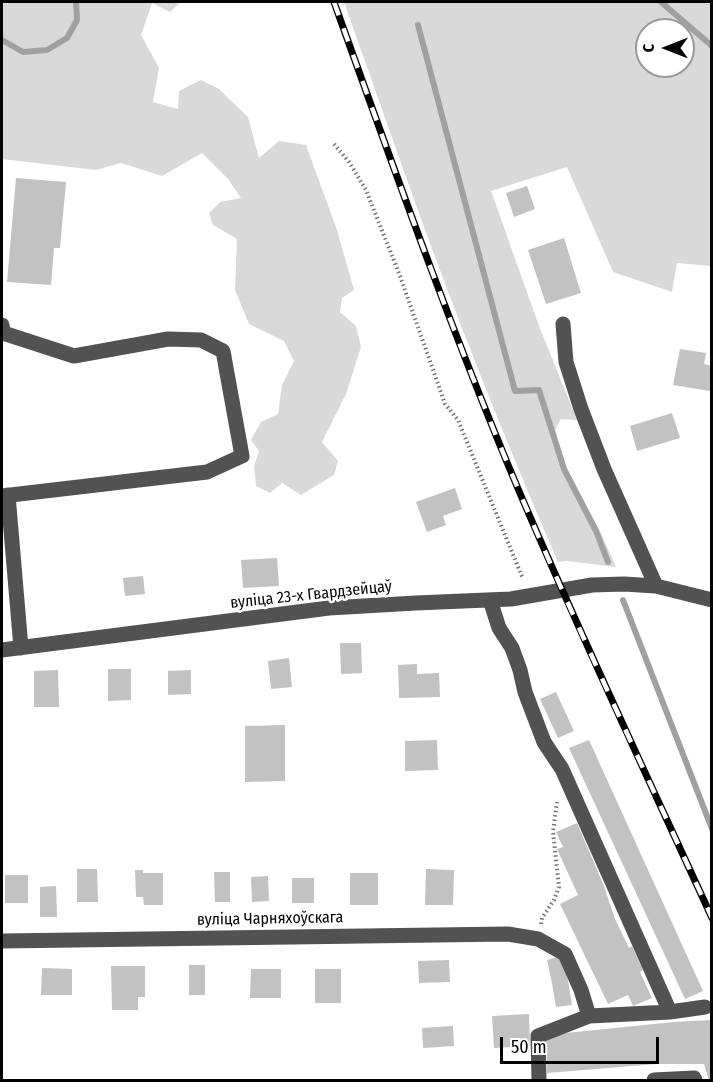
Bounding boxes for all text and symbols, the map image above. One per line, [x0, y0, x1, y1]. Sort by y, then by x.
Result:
north arrow [635, 18, 695, 78]
text: С [639, 44, 658, 52]
street label: вуліца 23-х Гвардзейцаў [229, 577, 393, 613]
street label: вуліца Чарняхоўскага [197, 908, 343, 930]
scale bar [503, 1025, 662, 1063]
text: 50 m [511, 1036, 547, 1058]

